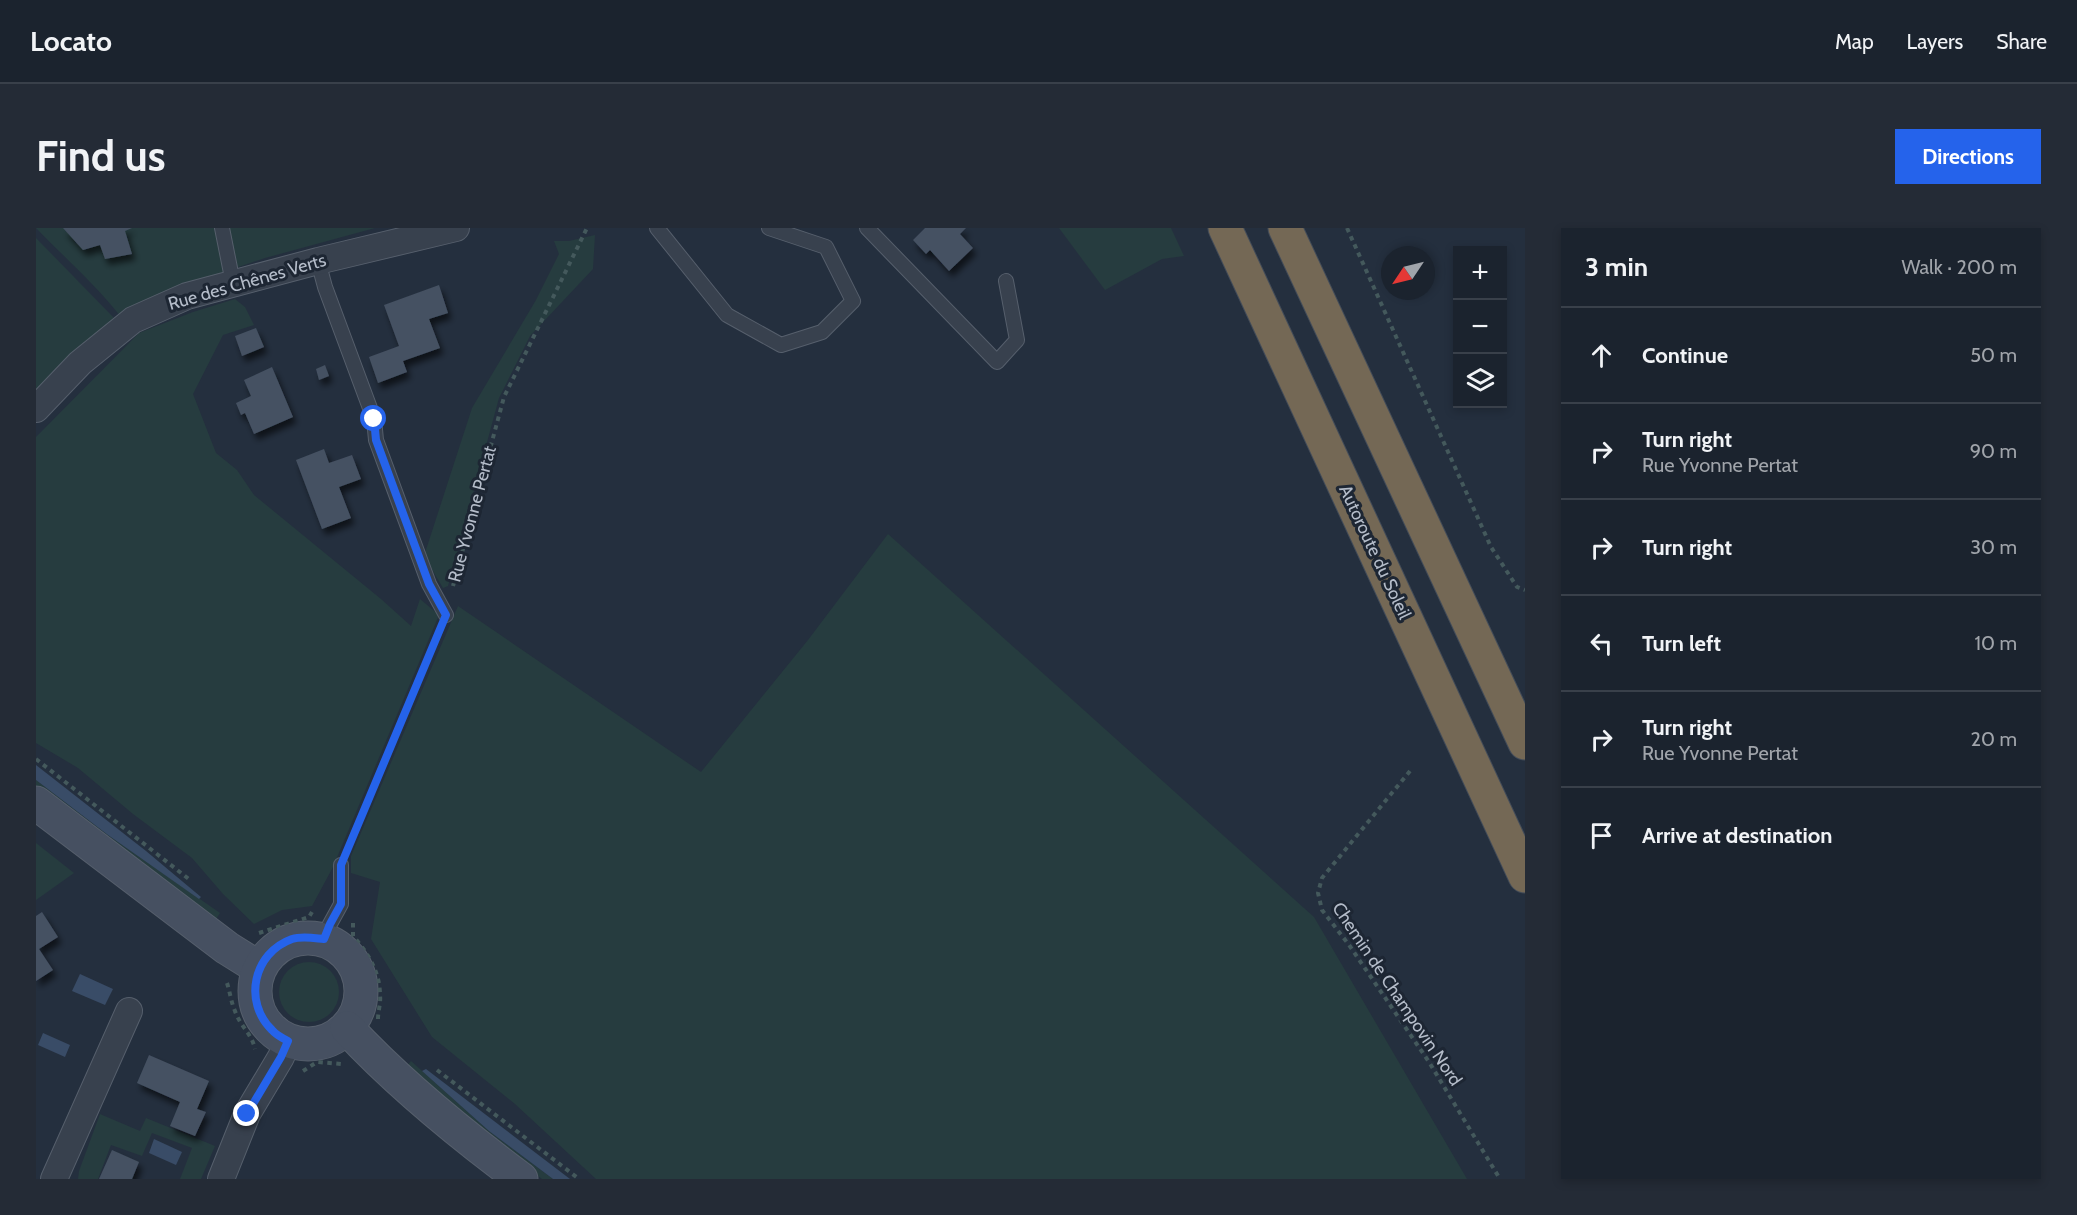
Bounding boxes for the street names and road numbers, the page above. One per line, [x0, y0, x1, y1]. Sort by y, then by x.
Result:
street label: Rue des Chênes Verts [166, 249, 328, 315]
street label: Rue Yvonne Pertat [443, 443, 501, 585]
street label: Autoroute du Soleil [1334, 481, 1416, 623]
street label: Chemin de Champovin Nord [1327, 898, 1467, 1090]

